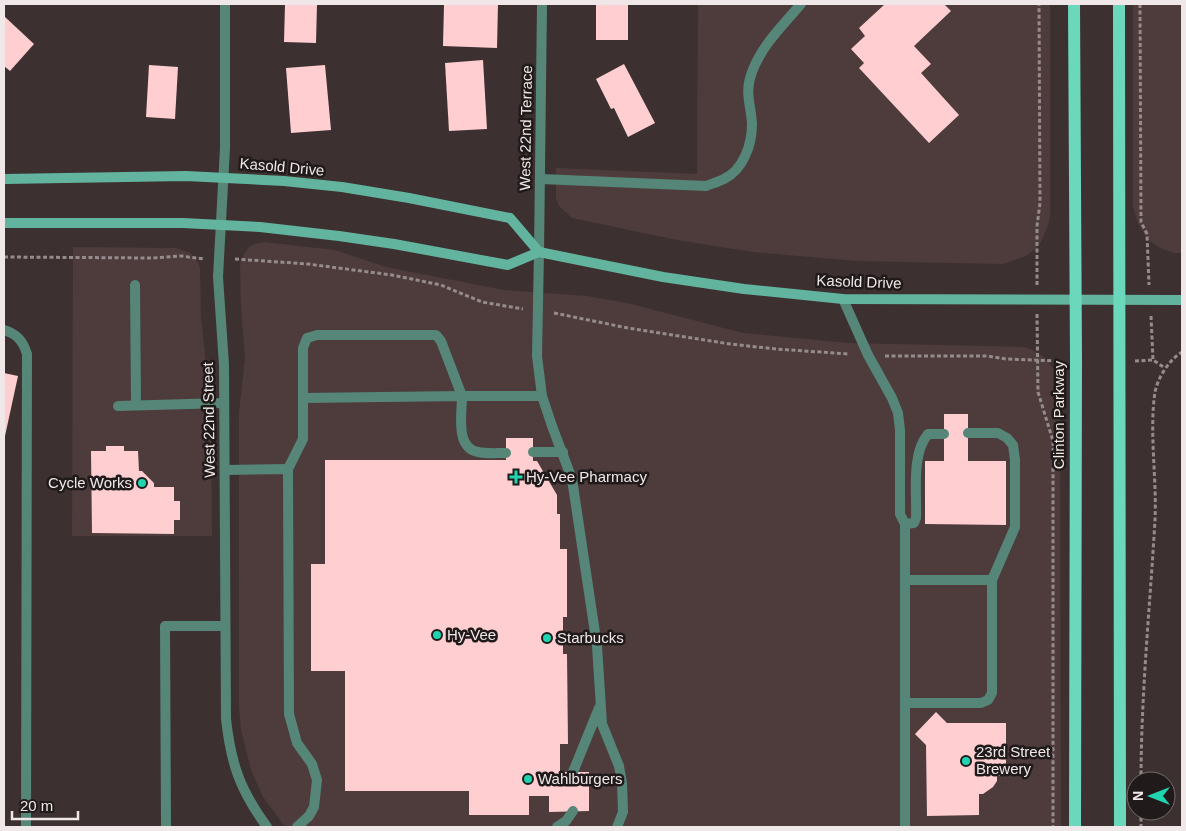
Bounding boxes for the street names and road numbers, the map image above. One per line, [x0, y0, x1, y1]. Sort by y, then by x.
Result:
street label: West 22nd Terrace [516, 65, 535, 191]
street label: Kasold Drive [239, 154, 325, 179]
street label: Kasold Drive [816, 272, 902, 291]
street label: Clinton Parkway [1050, 360, 1067, 469]
street label: West 22nd Street [199, 361, 218, 478]

